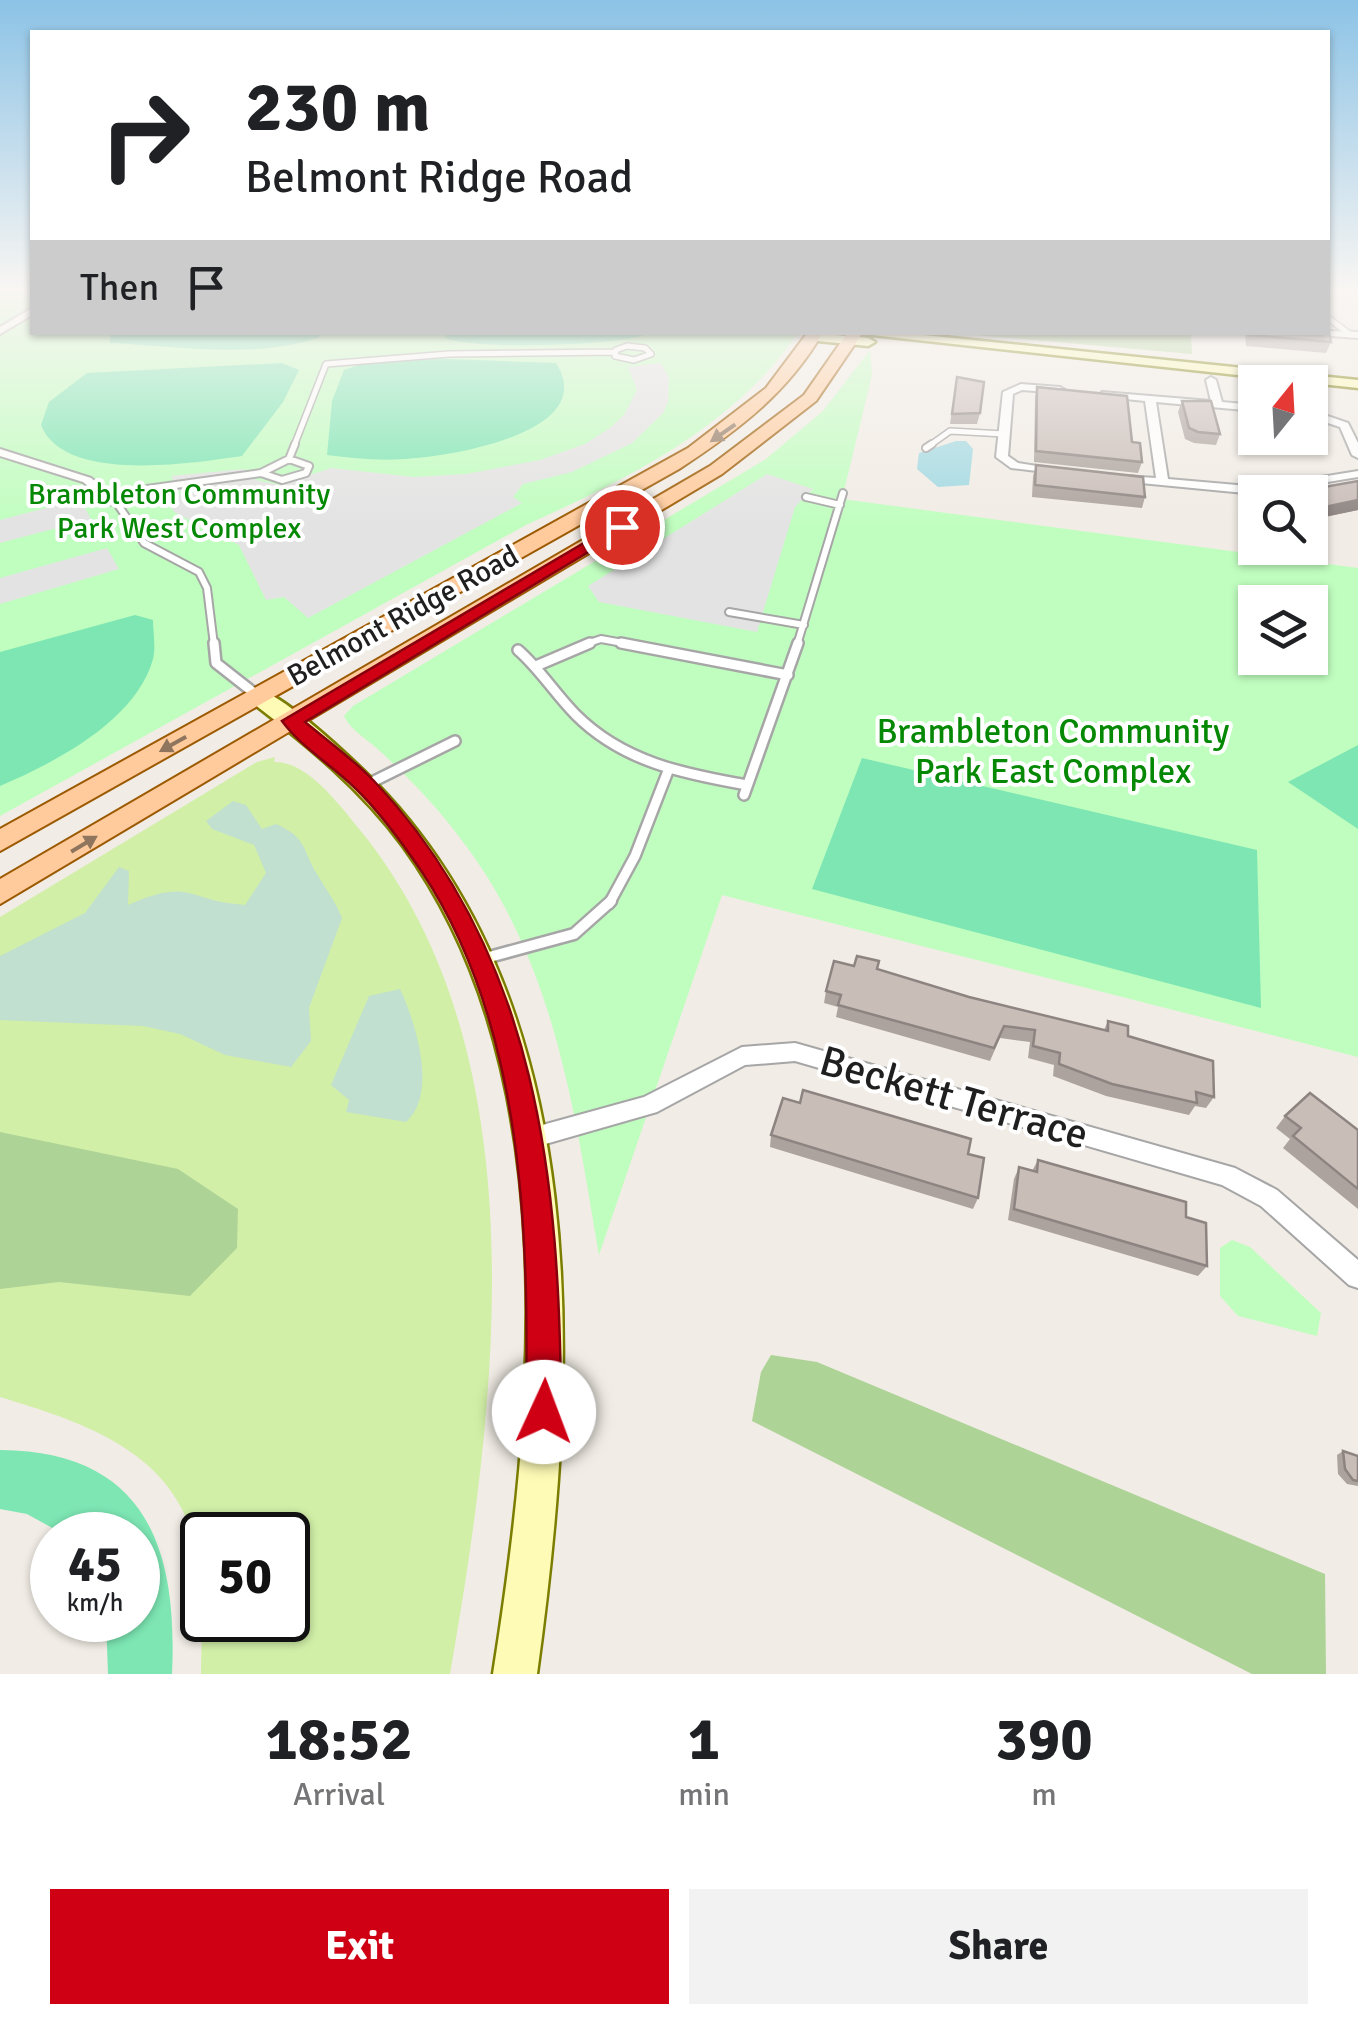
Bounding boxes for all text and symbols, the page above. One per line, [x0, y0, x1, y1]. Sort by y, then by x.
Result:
text: 230 m [245, 64, 430, 150]
icon: right [80, 70, 210, 200]
text: Belmont Ridge Road [245, 150, 633, 205]
icon: arrive [179, 260, 234, 315]
text: Then [80, 264, 159, 311]
north arrow [1238, 365, 1328, 455]
map controls [1238, 365, 1328, 675]
one-way arrow [710, 423, 736, 442]
button: search [1238, 475, 1328, 565]
park label: Brambleton Community Park West Complex [28, 476, 330, 547]
pin [580, 485, 665, 570]
icon: arrive [595, 500, 650, 555]
street label: Belmont Ridge Road [281, 537, 525, 695]
button: layers [1238, 585, 1328, 675]
park label: Brambleton Community Park East Complex [877, 710, 1229, 793]
one-way arrow [159, 734, 187, 752]
one-way arrow [70, 836, 98, 853]
street label: Beckett Terrace [814, 1035, 1094, 1161]
position arrow [492, 1360, 596, 1464]
speed limit sign: 50 [180, 1512, 310, 1642]
text: 45 [68, 1534, 122, 1596]
text: km/h [67, 1587, 123, 1618]
text: 18:52 [265, 1703, 413, 1777]
text: 1 [688, 1703, 720, 1777]
text: 390 [995, 1703, 1093, 1777]
text: Arrival [293, 1775, 385, 1814]
text: min [678, 1775, 730, 1814]
text: m [1031, 1775, 1057, 1814]
button: Exit [50, 1889, 669, 2004]
button: Share [689, 1889, 1308, 2004]

